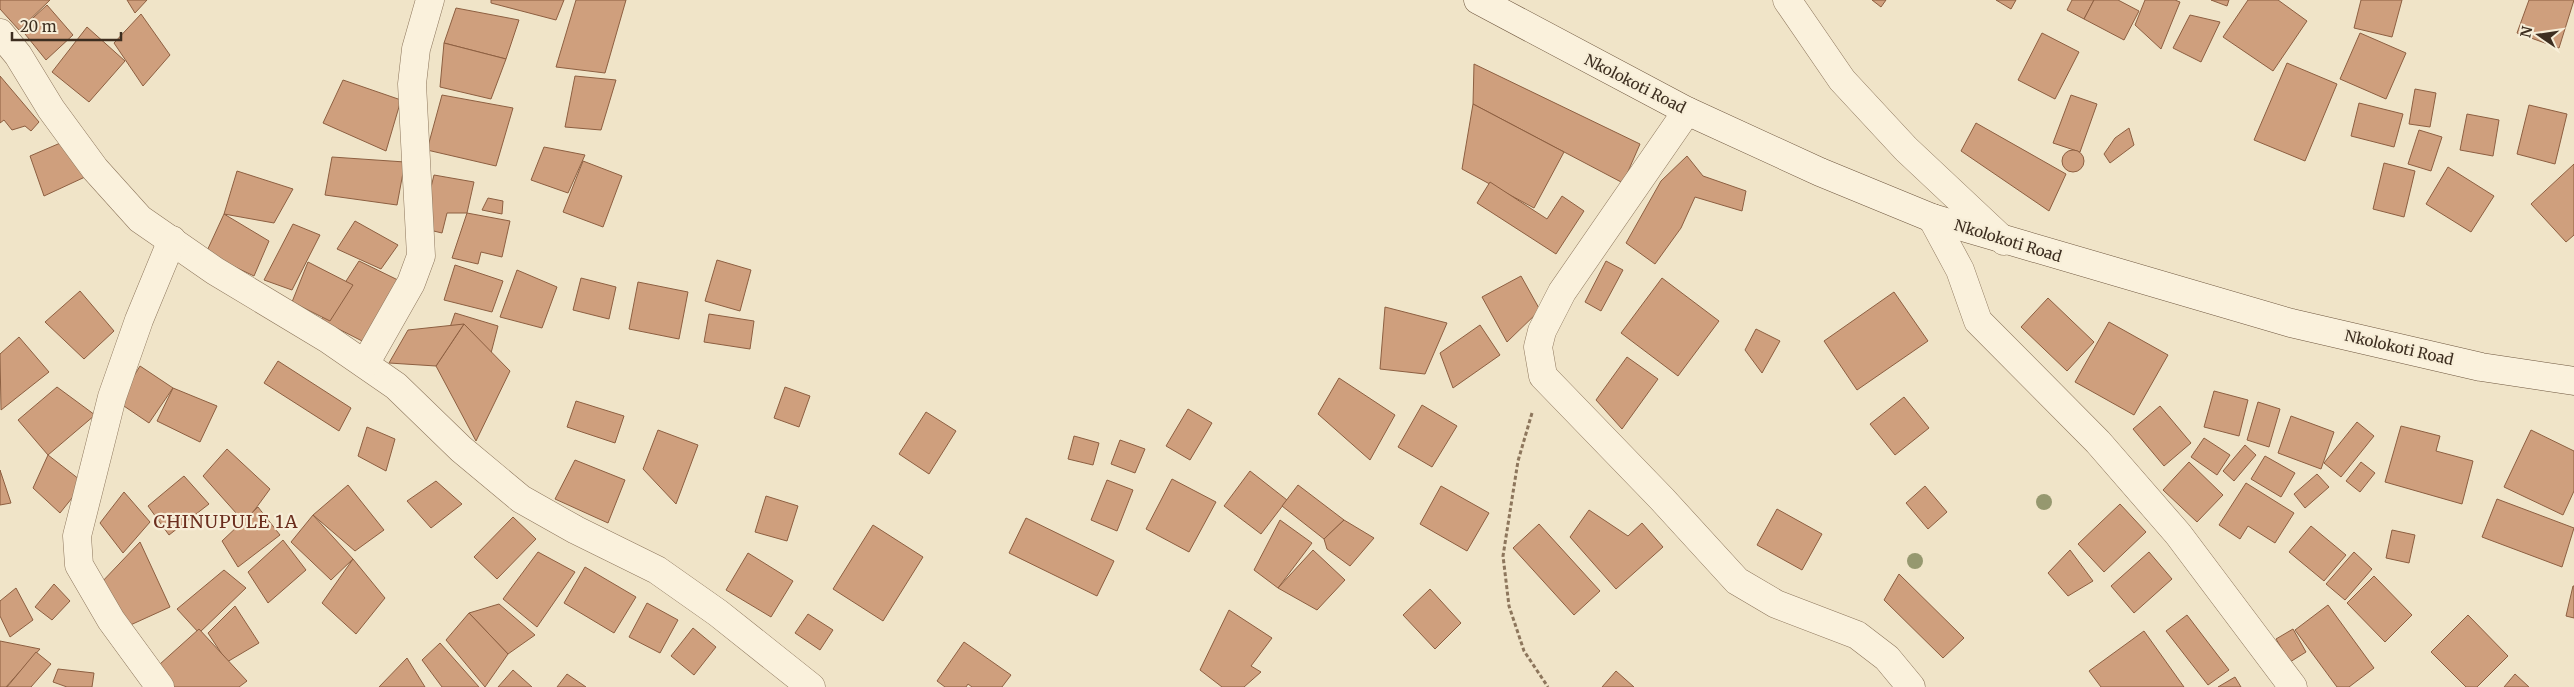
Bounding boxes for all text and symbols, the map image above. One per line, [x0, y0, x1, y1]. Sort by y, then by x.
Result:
scale bar [12, 10, 121, 42]
north arrow [2514, 10, 2564, 60]
text: 20 m [20, 17, 57, 36]
text: N [2516, 25, 2536, 39]
street label: Nkolokoti Road [1581, 50, 1689, 117]
street label: Nkolokoti Road [1952, 215, 2064, 266]
street label: Nkolokoti Road [2343, 326, 2455, 369]
district label: CHINUPULE 1A [153, 510, 299, 533]

